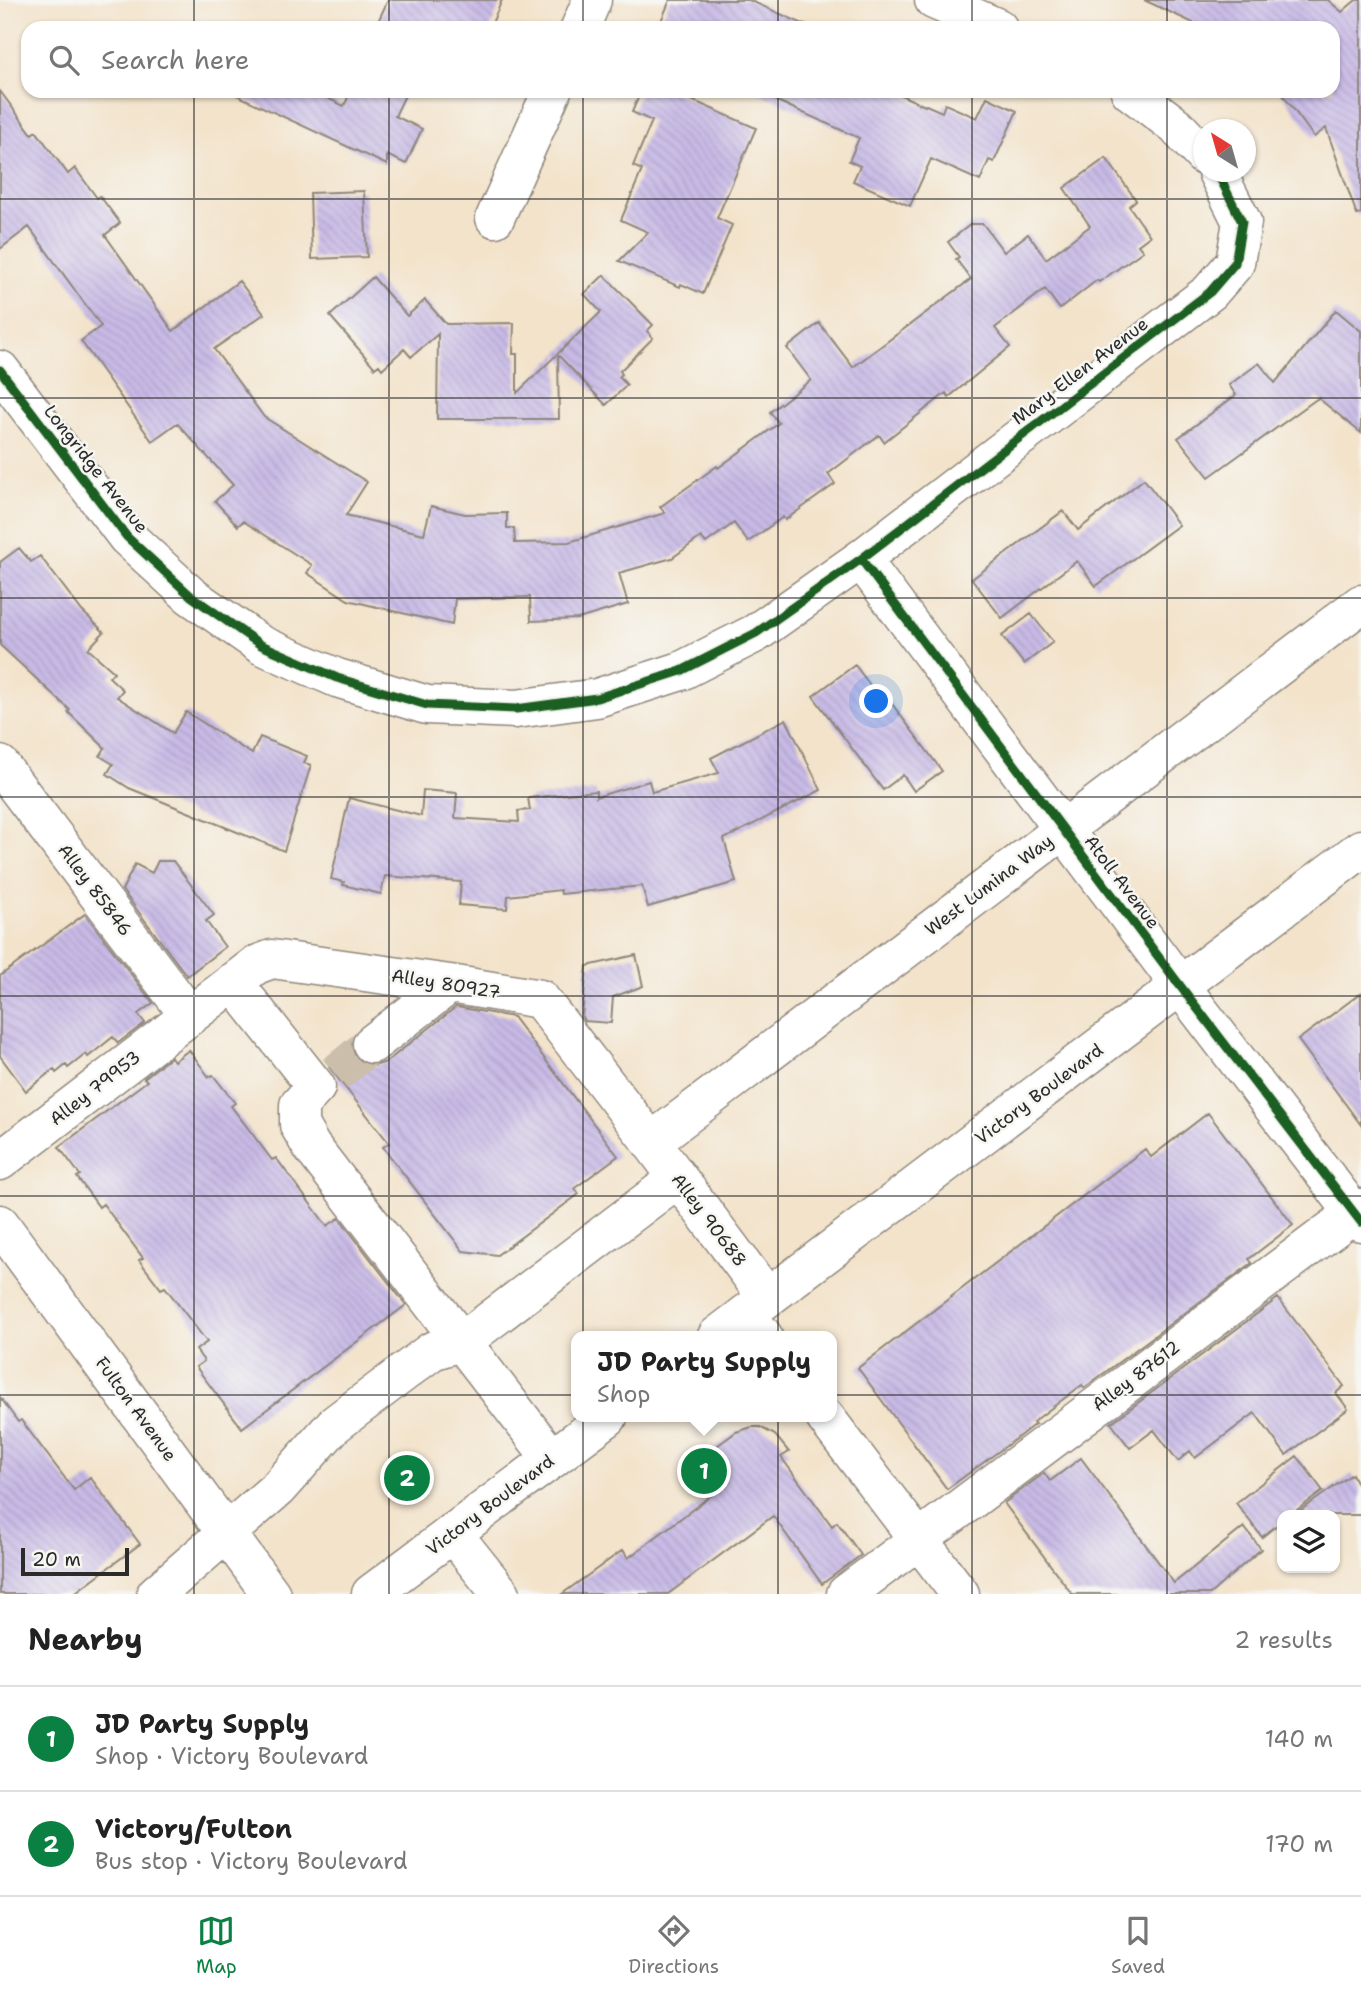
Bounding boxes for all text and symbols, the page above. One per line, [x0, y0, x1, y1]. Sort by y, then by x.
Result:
search box [21, 21, 1340, 98]
icon: search [45, 41, 83, 79]
text: Search here [101, 42, 250, 77]
north arrow [1193, 119, 1256, 182]
street label: Mary Ellen Avenue [1007, 312, 1153, 430]
street label: Longridge Avenue [38, 400, 154, 538]
your location [859, 684, 893, 718]
street label: West Lumina Way [920, 829, 1058, 941]
street label: Atoll Avenue [1079, 830, 1165, 934]
street label: Alley 85846 [52, 839, 138, 941]
street label: Alley 80927 [390, 964, 502, 1004]
street label: Victory Boulevard [970, 1038, 1108, 1150]
street label: Alley 79953 [45, 1045, 145, 1131]
street label: Alley 90688 [666, 1168, 752, 1272]
popup [571, 1331, 837, 1422]
street label: Alley 87612 [1087, 1335, 1185, 1417]
text: JD Party Supply [597, 1344, 811, 1379]
street label: Fulton Avenue [90, 1352, 182, 1466]
text: Shop [597, 1379, 650, 1409]
pin: 1 [681, 1445, 727, 1497]
street label: Victory Boulevard [421, 1449, 559, 1561]
pin: 2 [384, 1452, 430, 1504]
map controls [1277, 1510, 1340, 1573]
button: layers [1277, 1510, 1340, 1573]
scale bar [21, 1545, 130, 1577]
text: 20 m [32, 1547, 81, 1572]
text: Nearby [28, 1619, 143, 1660]
text: 2 results [1234, 1625, 1333, 1655]
text: JD Party Supply [95, 1706, 309, 1741]
text: 1 [46, 1724, 56, 1754]
text: 140 m [1265, 1724, 1333, 1754]
text: Shop · Victory Boulevard [95, 1741, 368, 1771]
text: Victory/Fulton [95, 1811, 292, 1846]
text: 2 [43, 1829, 59, 1859]
text: 170 m [1265, 1829, 1333, 1859]
text: Bus stop · Victory Boulevard [95, 1846, 408, 1876]
tab: Map [196, 1912, 237, 1979]
tab: Directions [629, 1912, 719, 1979]
tab: Saved [1111, 1912, 1165, 1979]

